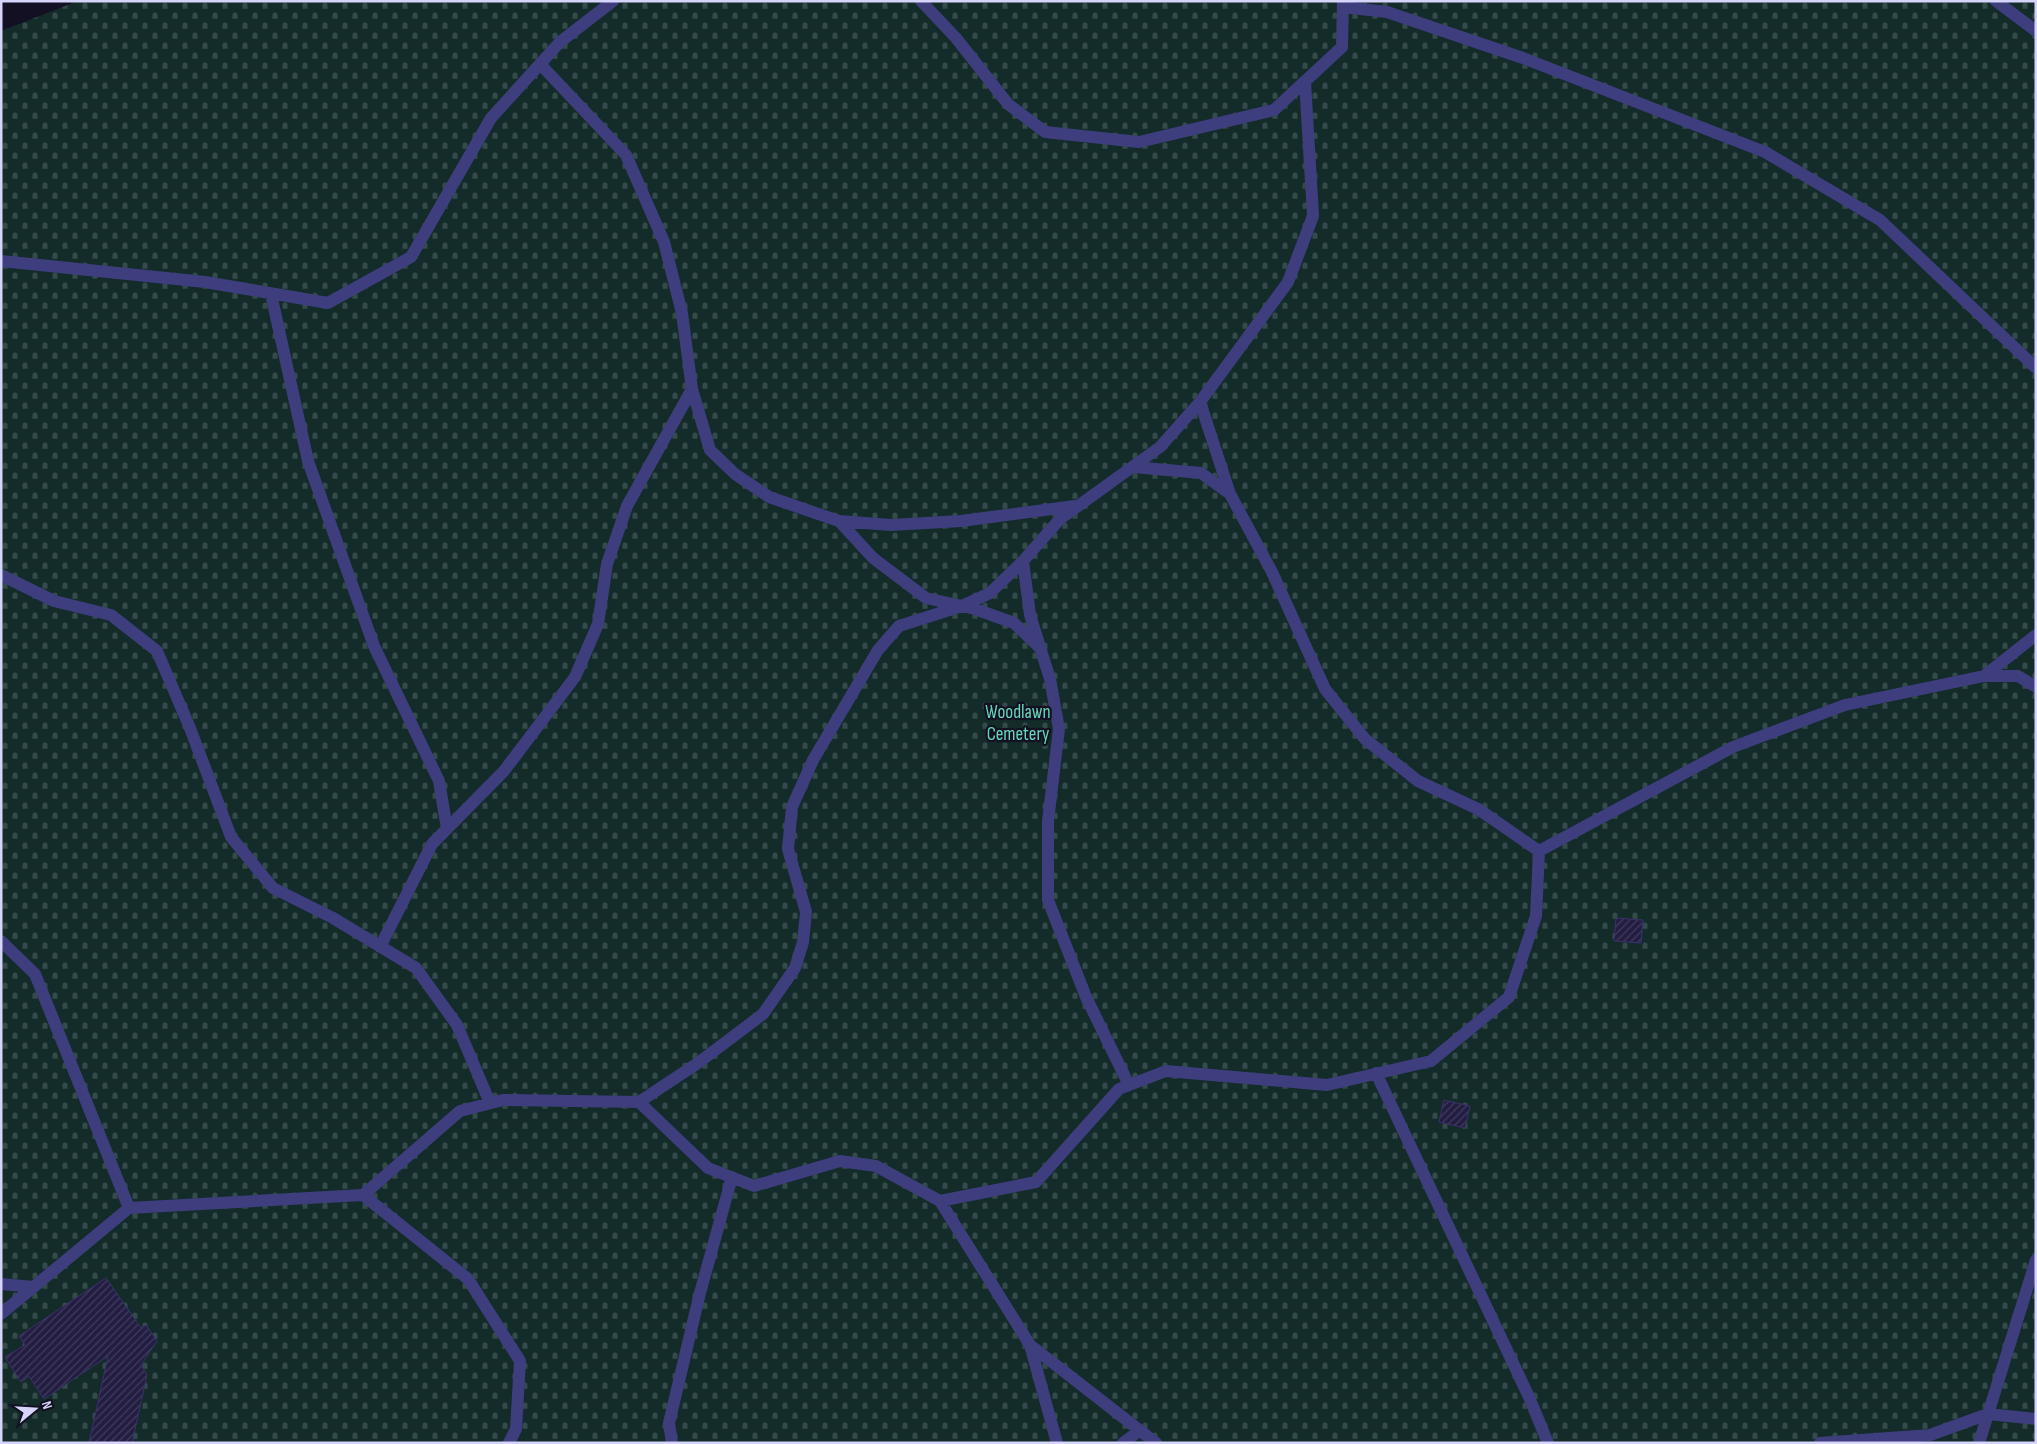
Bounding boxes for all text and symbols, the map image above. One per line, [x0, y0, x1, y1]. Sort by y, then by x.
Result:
park label: Woodlawn Cemetery [985, 701, 1051, 746]
north arrow [10, 1384, 60, 1434]
text: N [38, 1399, 56, 1411]

